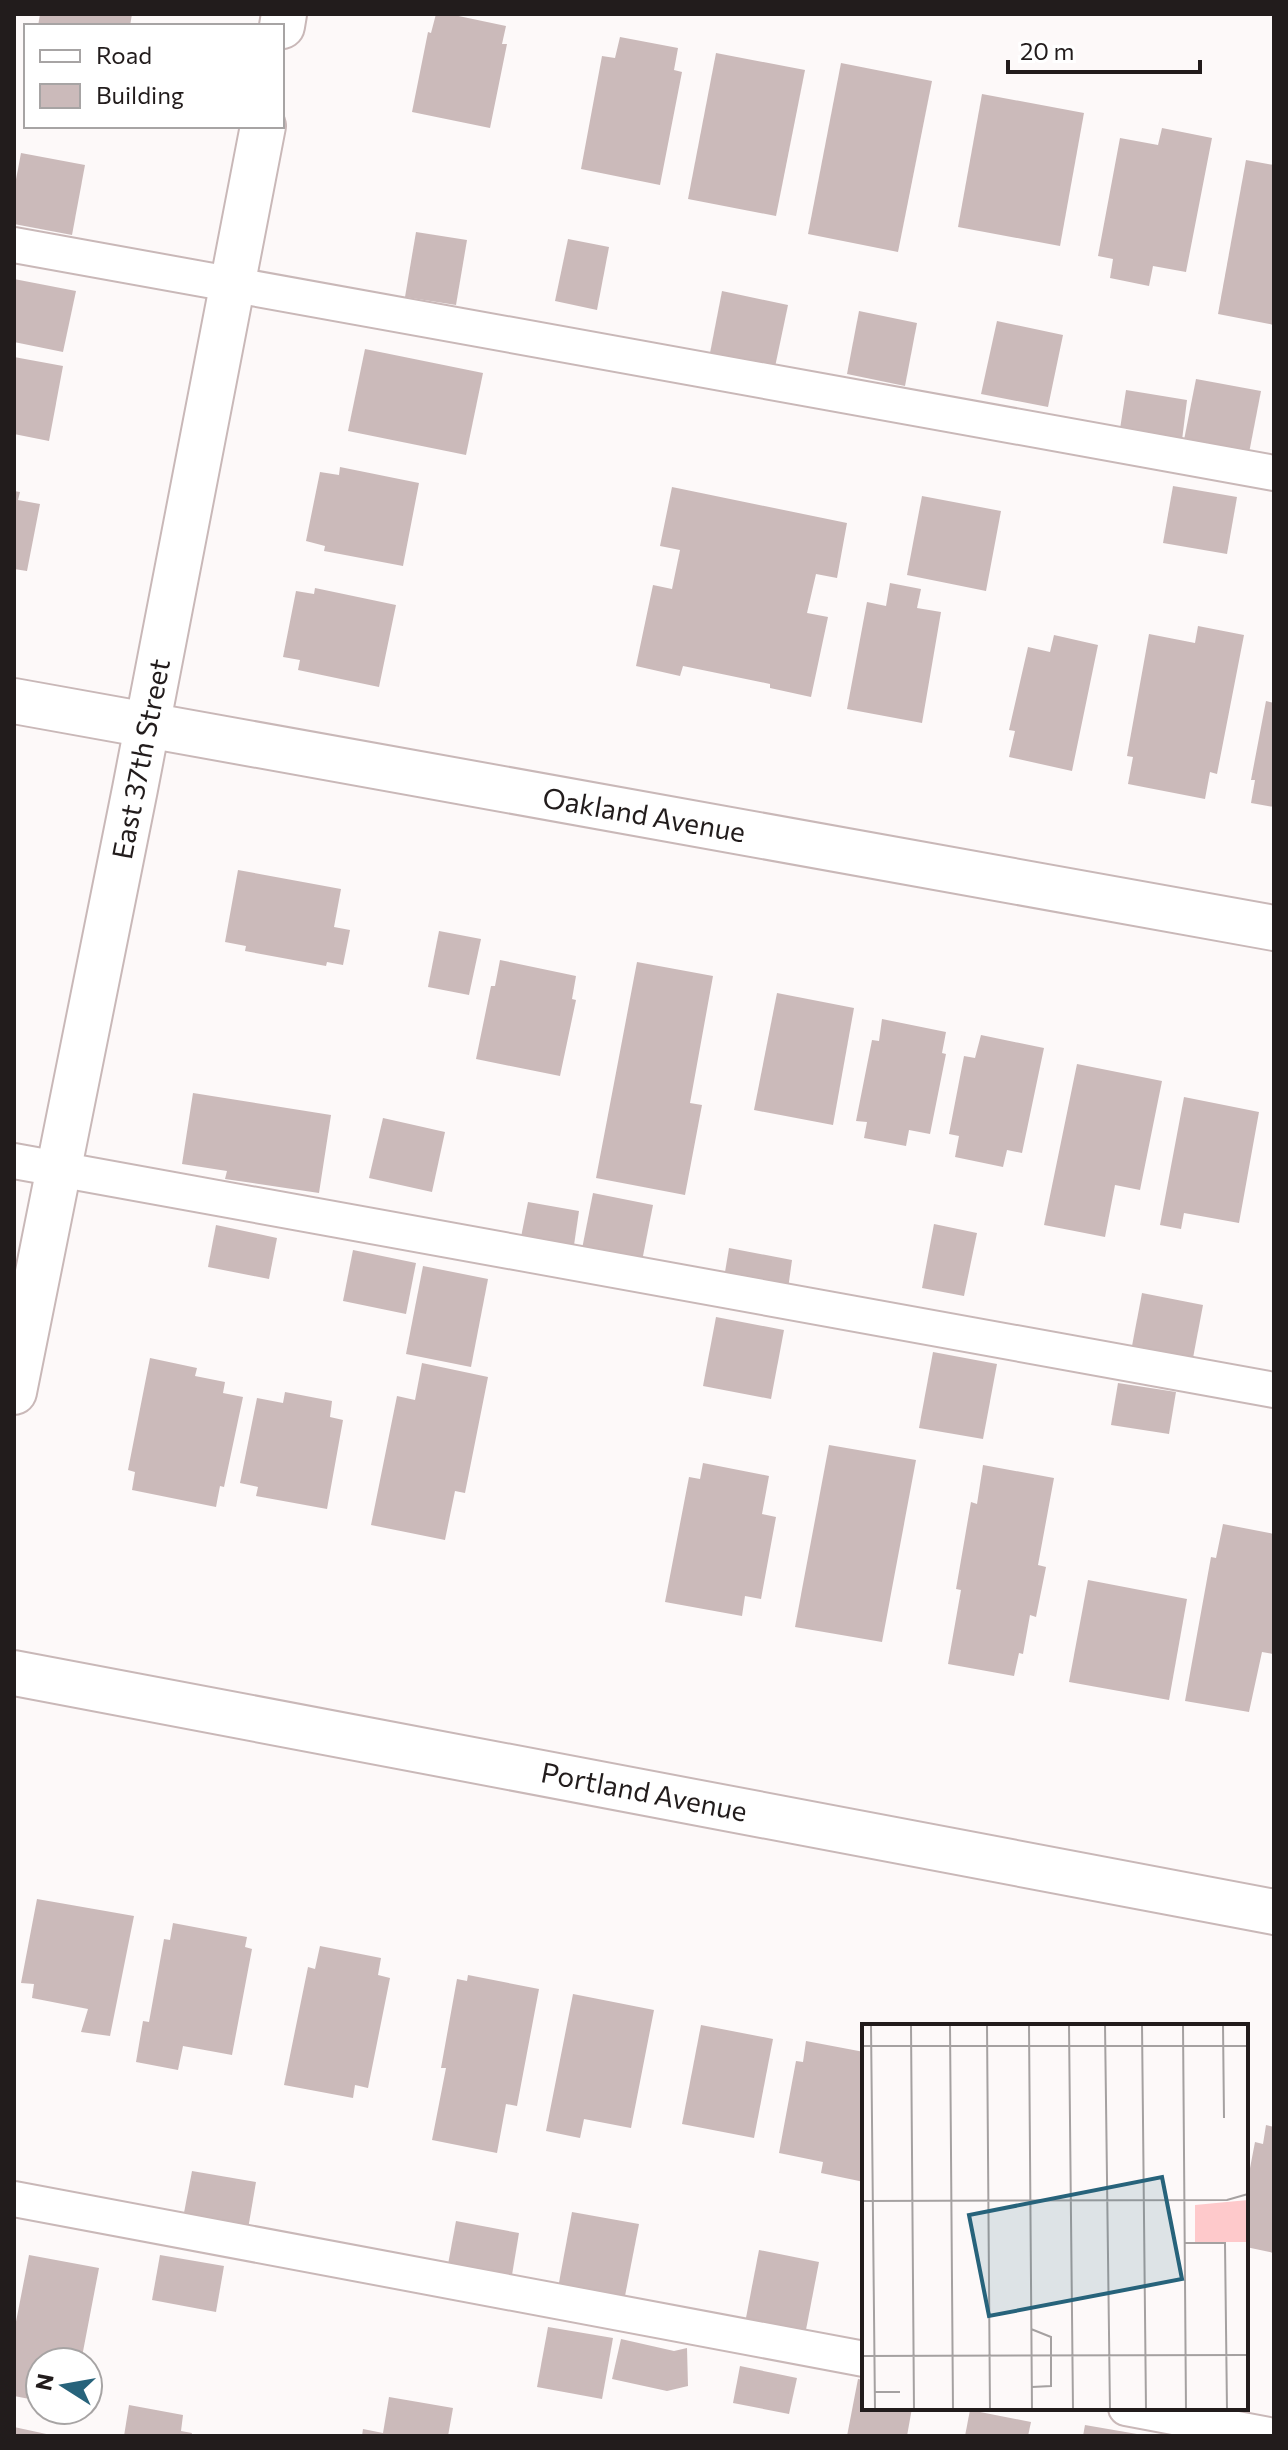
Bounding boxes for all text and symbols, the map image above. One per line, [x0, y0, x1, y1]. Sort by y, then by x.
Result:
legend [24, 24, 284, 128]
scale bar [1008, 24, 1200, 74]
text: 20 m [1020, 36, 1074, 65]
text: Road [96, 40, 152, 69]
text: Building [96, 80, 184, 109]
street label: East 37th Street [104, 656, 176, 862]
street label: Oakland Avenue [540, 779, 748, 849]
street label: Portland Avenue [538, 1754, 750, 1828]
inset map [862, 2024, 1248, 2410]
north arrow [24, 2346, 104, 2426]
text: N [29, 2371, 59, 2393]

